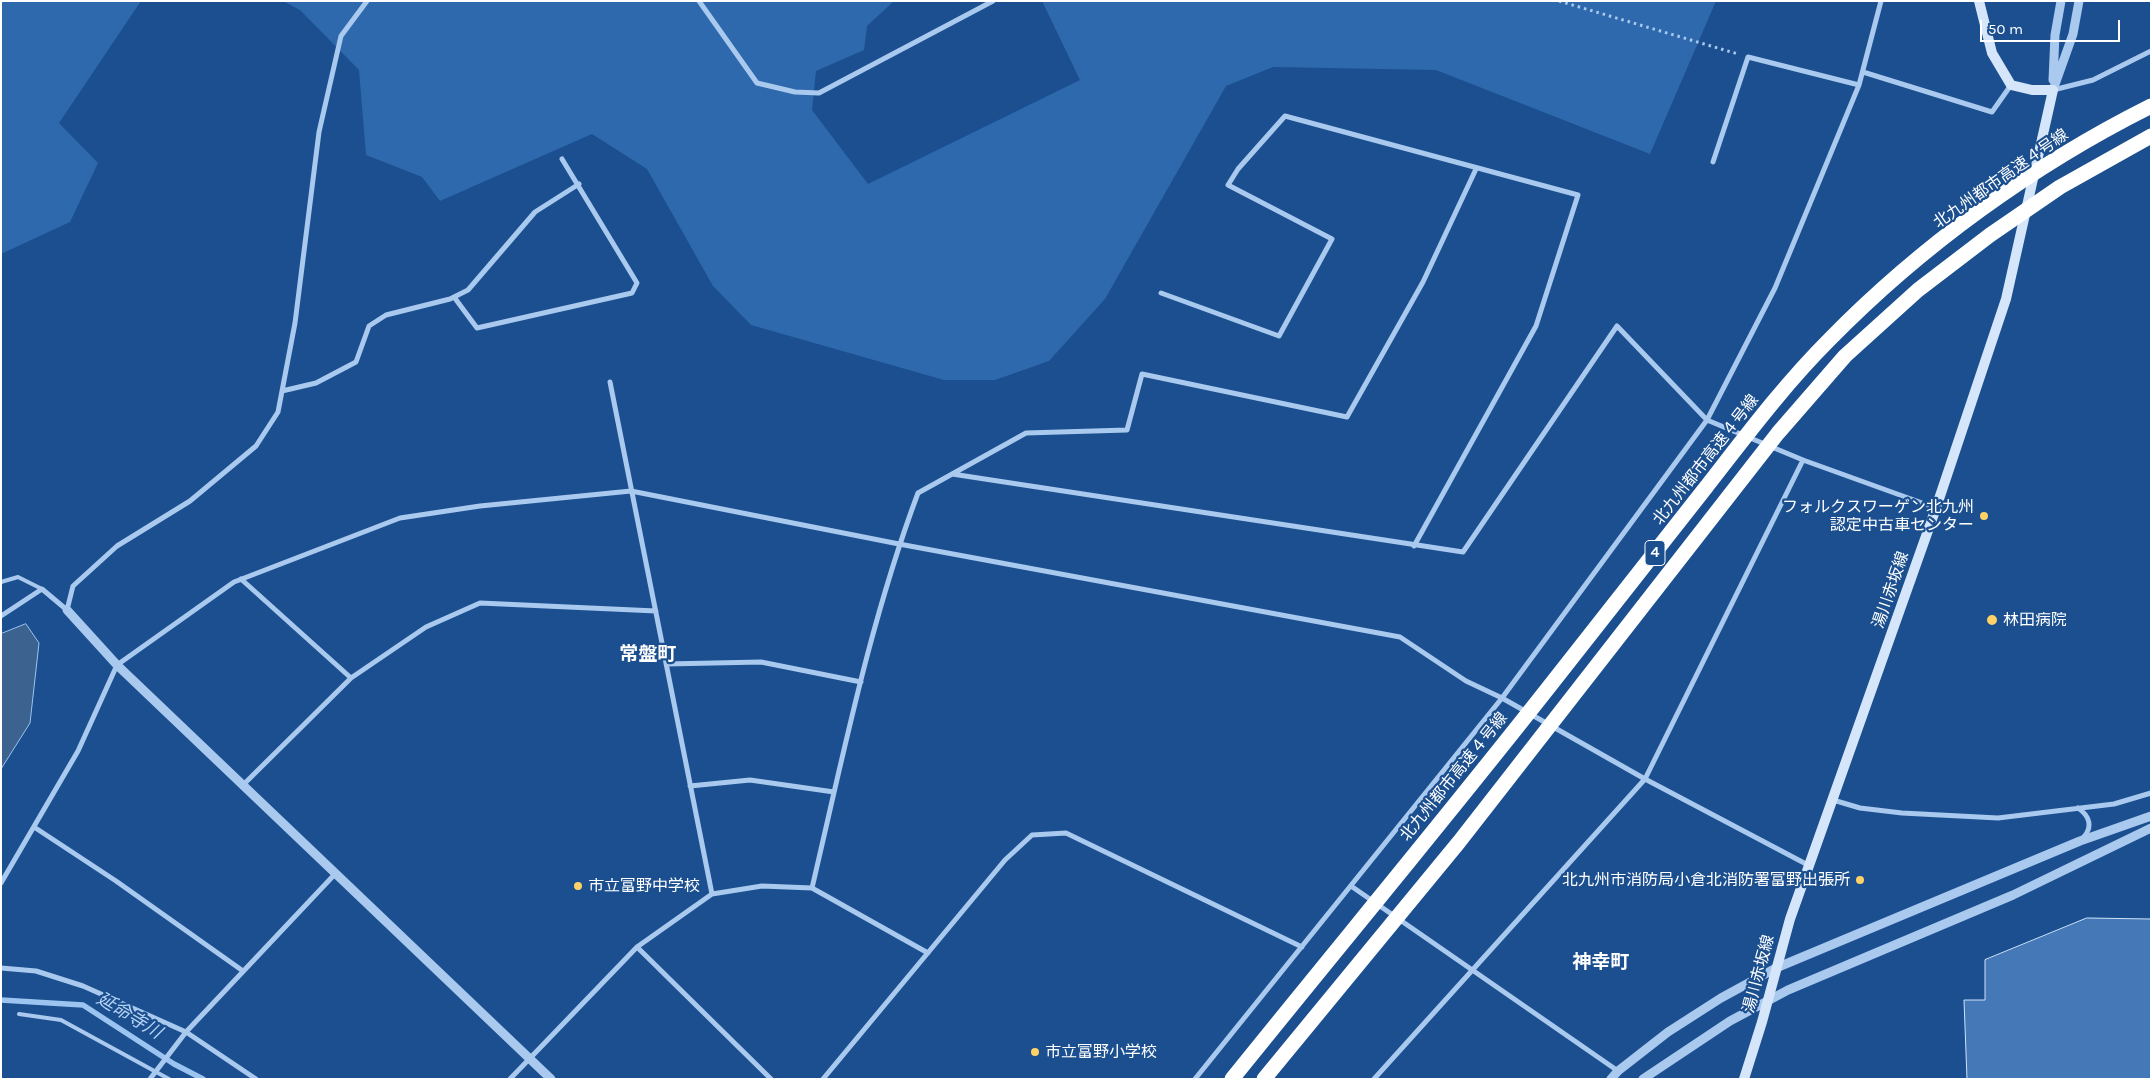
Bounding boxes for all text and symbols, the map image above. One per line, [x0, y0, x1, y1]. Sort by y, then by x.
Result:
scale bar [1982, 10, 2122, 42]
text: 50 m [1988, 20, 2023, 38]
street label: 北九州都市高速４号線 [1930, 125, 2072, 233]
street label: 北九州都市高速４号線 [1649, 391, 1763, 529]
place label: フォルクスワーゲン北九州 認定中古車センター [1782, 497, 1974, 535]
marker: フォルクスワーゲン北九州 認定中古車センター [1978, 510, 1990, 522]
road number: 4 [1645, 540, 1665, 566]
street label: 湯川赤坂線 [1869, 549, 1913, 631]
place label: 林田病院 [2003, 610, 2067, 630]
marker: 林田病院 [1985, 613, 1999, 627]
district label: 常盤町 [620, 644, 676, 666]
street label: 北九州都市高速４号線 [1396, 709, 1512, 845]
place label: 北九州市消防局小倉北消防署富野出張所 [1562, 870, 1850, 890]
marker: 北九州市消防局小倉北消防署富野出張所 [1854, 874, 1866, 886]
place label: 市立富野中学校 [588, 876, 700, 896]
marker: 市立富野中学校 [572, 880, 584, 892]
street label: 湯川赤坂線 [1739, 933, 1779, 1015]
district label: 神幸町 [1573, 952, 1629, 974]
water label: 延命寺川 [93, 988, 165, 1044]
place label: 市立富野小学校 [1045, 1042, 1157, 1062]
marker: 市立富野小学校 [1029, 1046, 1041, 1058]

